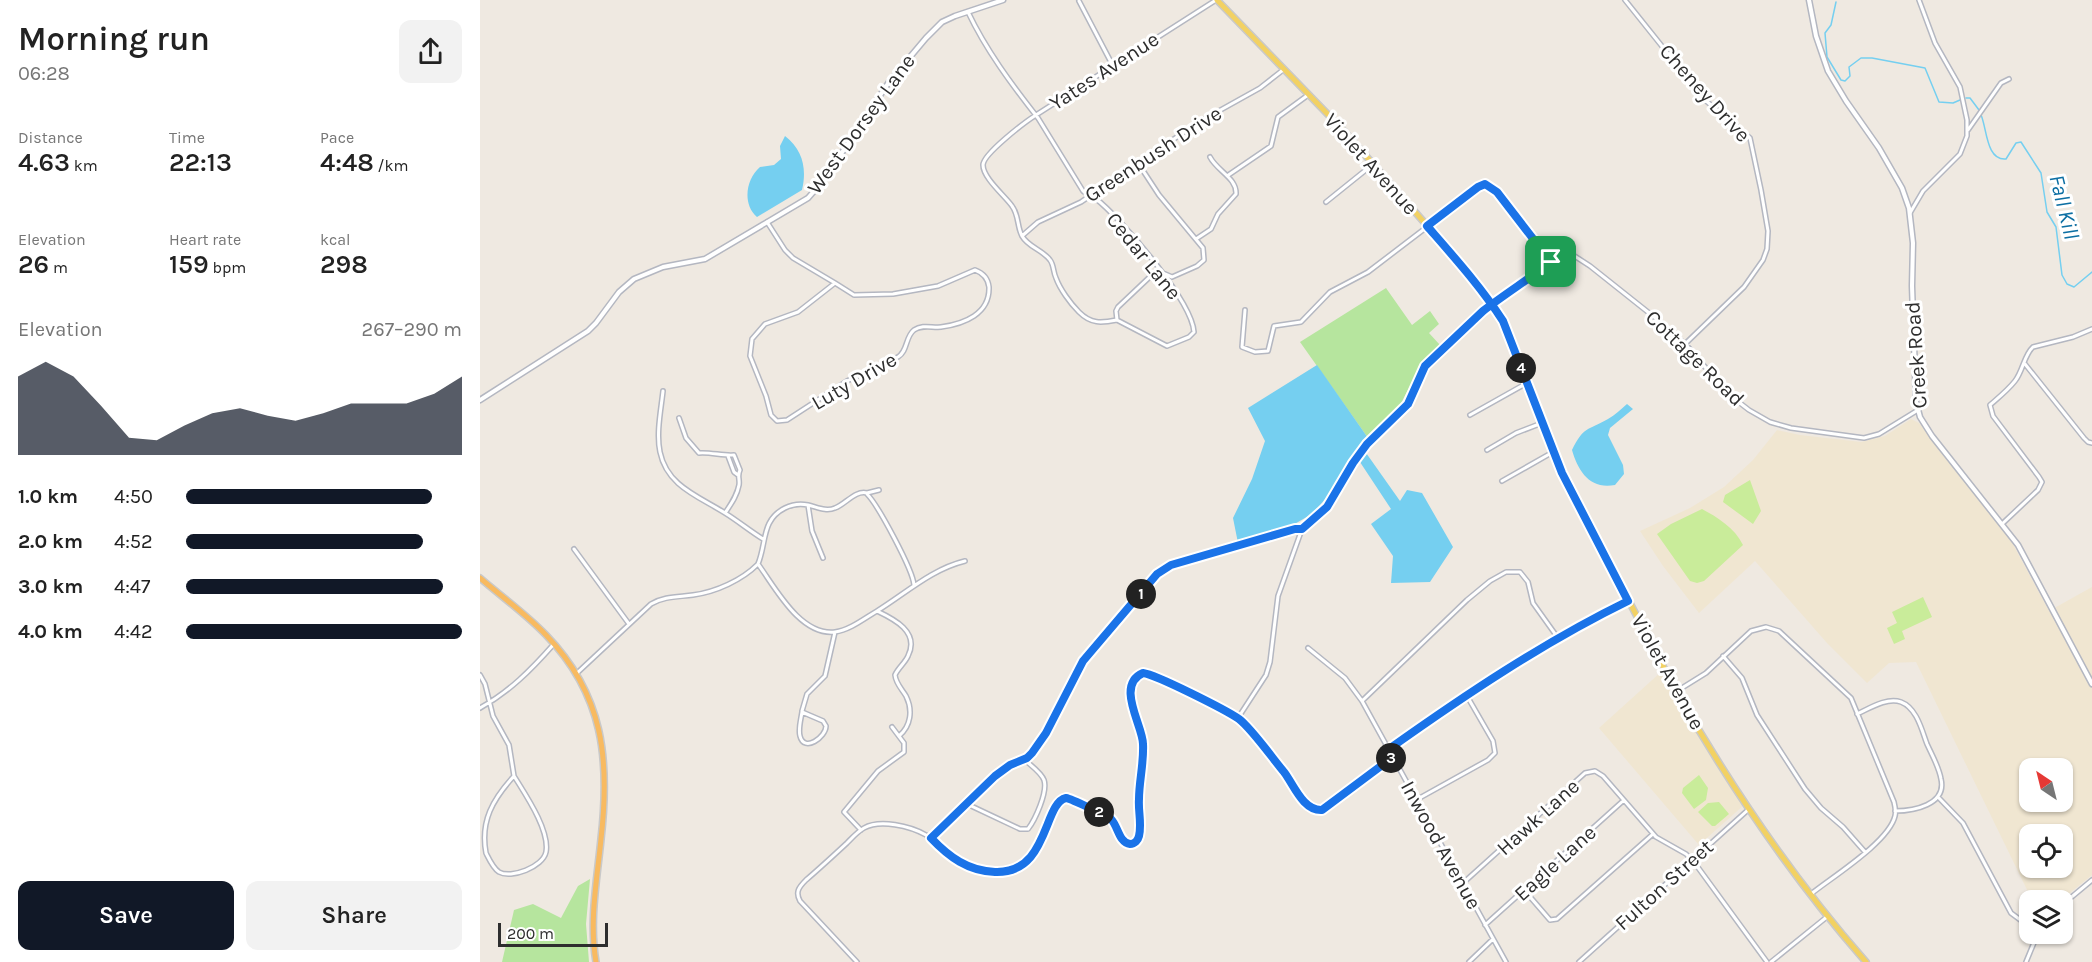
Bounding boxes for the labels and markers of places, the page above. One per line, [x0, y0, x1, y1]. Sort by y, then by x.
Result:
pin [1525, 236, 1576, 287]
pin: 4 [1506, 353, 1536, 383]
pin: 1 [1126, 579, 1156, 609]
pin: 3 [1376, 743, 1406, 773]
pin: 2 [1084, 797, 1114, 827]

